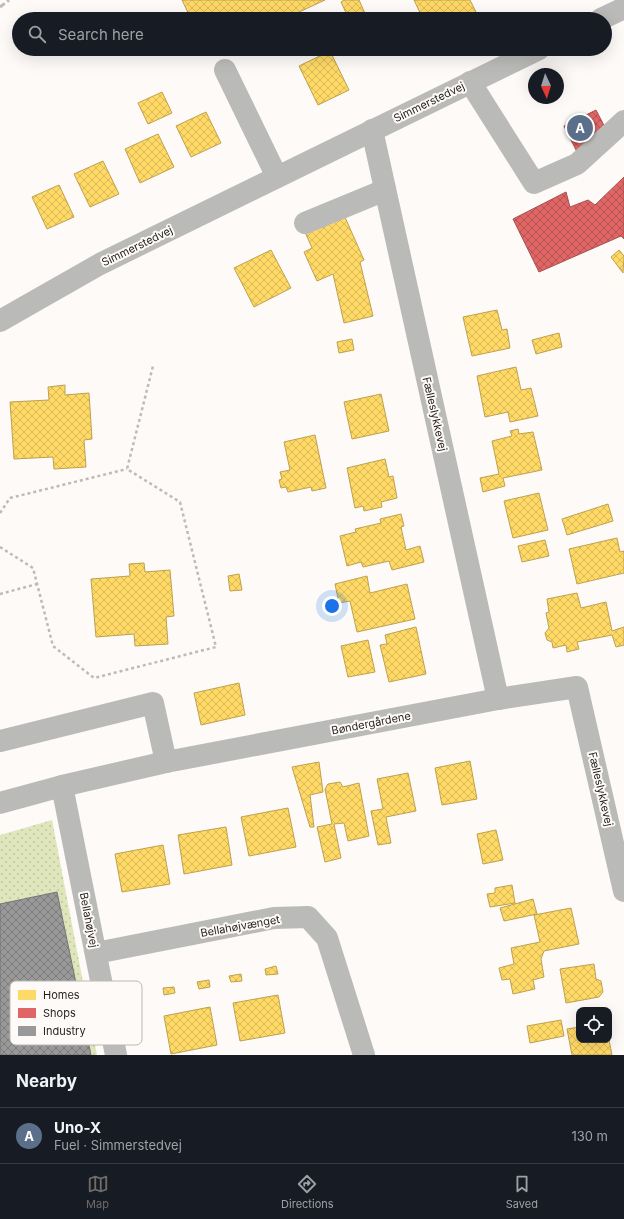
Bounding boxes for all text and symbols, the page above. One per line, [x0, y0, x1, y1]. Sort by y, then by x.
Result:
search box [12, 12, 612, 56]
icon: search [26, 23, 48, 45]
text: Search here [58, 25, 144, 44]
north arrow [528, 68, 564, 104]
street label: Simmerstedvej [391, 79, 467, 125]
pin: A [567, 113, 593, 143]
street label: Simmerstedvej [99, 223, 175, 269]
street label: Fælleslykkevej [420, 375, 450, 453]
your location [322, 596, 342, 616]
street label: Bøndergårdene [330, 708, 412, 738]
street label: Fælleslykkevej [586, 750, 616, 828]
street label: Bellahøjvej [77, 891, 101, 949]
street label: Bellahøjvænget [199, 912, 281, 940]
legend [10, 981, 142, 1045]
text: Homes [43, 988, 80, 1002]
text: Shops [43, 1006, 76, 1020]
map controls [576, 1007, 612, 1043]
button: locate [576, 1007, 612, 1043]
text: Industry [43, 1024, 86, 1038]
text: Nearby [16, 1071, 77, 1091]
text: Uno-X [54, 1118, 101, 1137]
text: A [24, 1128, 34, 1144]
text: 130 m [571, 1128, 608, 1144]
text: Fuel · Simmerstedvej [54, 1137, 182, 1153]
tab: Map [86, 1173, 109, 1211]
tab: Directions [281, 1173, 334, 1211]
tab: Saved [506, 1173, 538, 1211]

